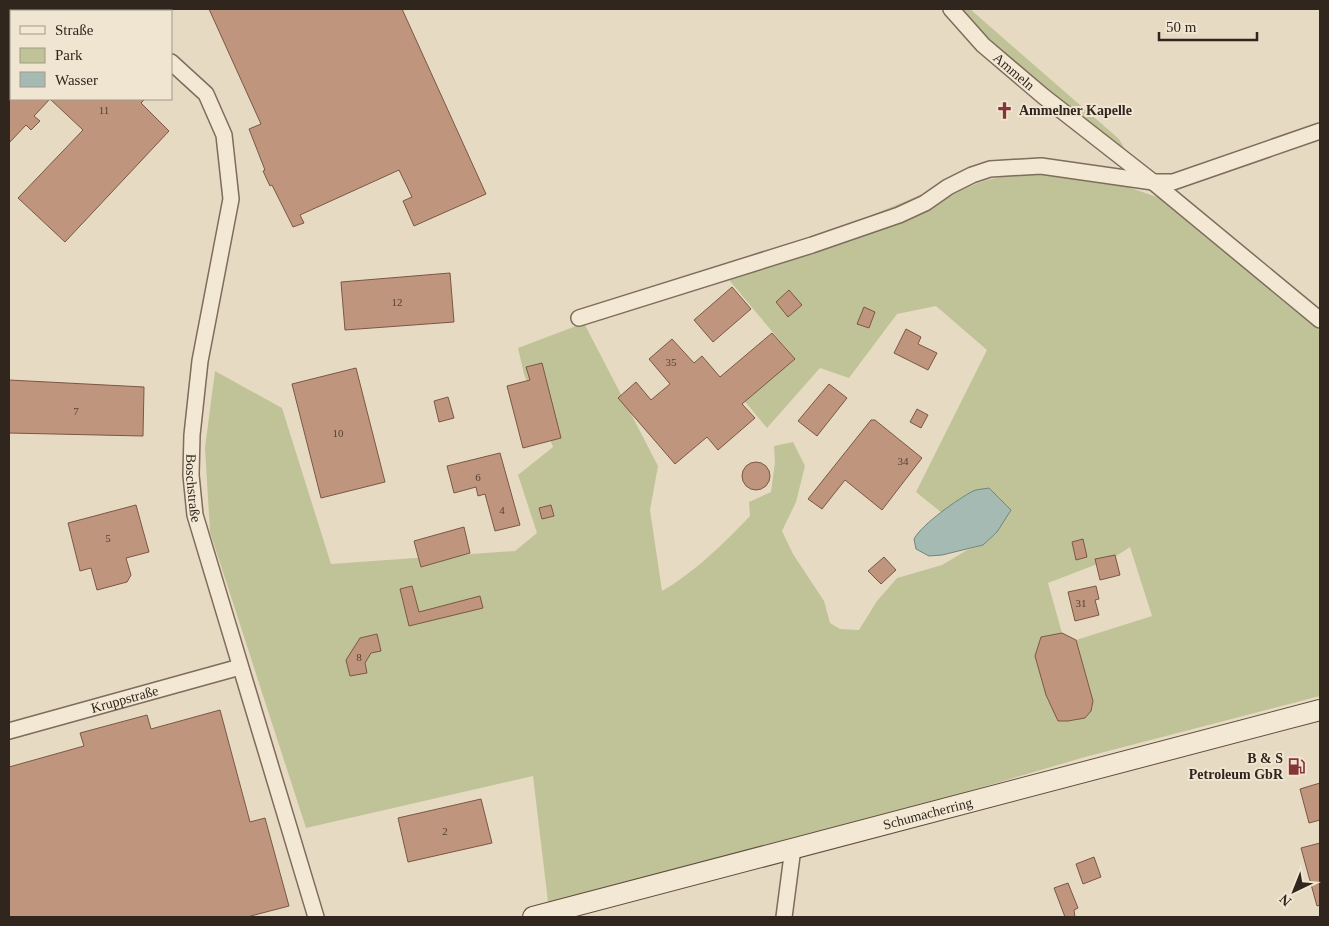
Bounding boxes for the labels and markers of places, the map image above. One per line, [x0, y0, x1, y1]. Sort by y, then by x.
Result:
church icon: Ammelner Kapelle [995, 100, 1015, 120]
place label: Ammelner Kapelle [1019, 103, 1132, 118]
place label: B & S Petroleum GbR [1189, 751, 1284, 782]
fuel station icon: B & S Petroleum GbR [1287, 756, 1307, 776]

